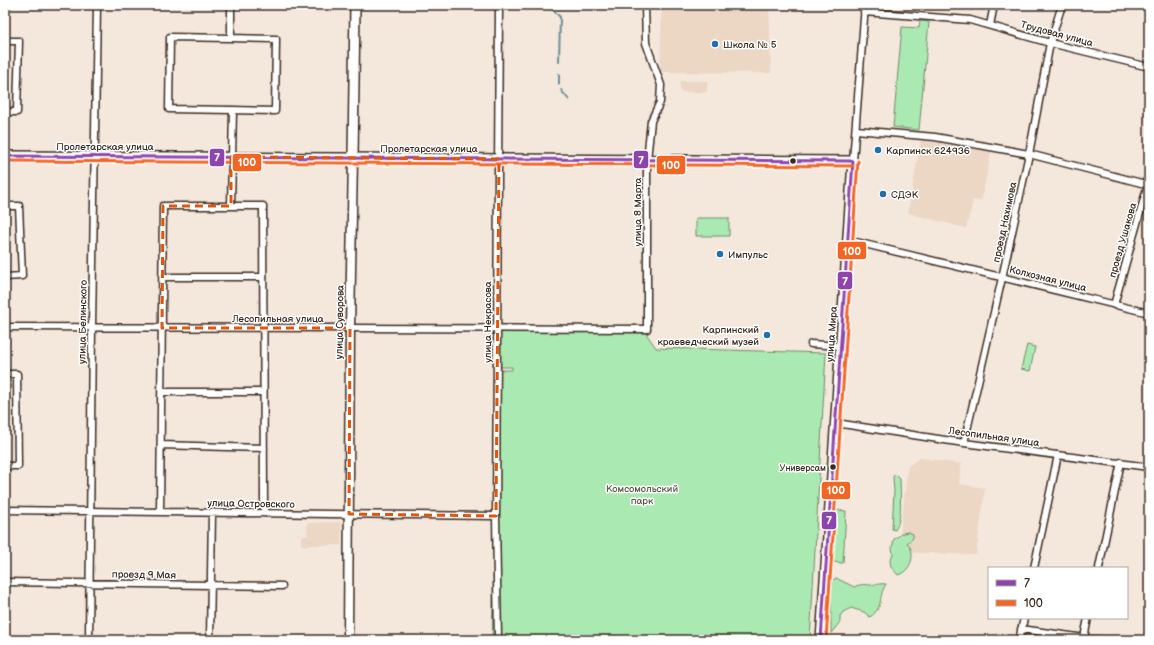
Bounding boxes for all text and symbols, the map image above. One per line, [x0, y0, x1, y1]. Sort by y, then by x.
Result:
street label: Трудовая улица [1019, 19, 1094, 49]
marker: Школа № 5 [710, 39, 720, 49]
place label: Школа № 5 [723, 39, 777, 51]
street label: Пролетарская улица [56, 141, 154, 153]
street label: Пролетарская улица [380, 143, 478, 155]
marker: Карпинск 624936 [873, 145, 883, 155]
place label: Карпинск 624936 [886, 145, 970, 157]
line badge: 7 [209, 148, 225, 167]
line badge: 7 [633, 150, 649, 169]
text: 7 [214, 151, 220, 164]
line badge: 100 [232, 153, 262, 172]
text: 7 [638, 154, 644, 167]
line badge: 100 [656, 155, 686, 175]
text: 100 [238, 156, 256, 169]
unlabelled marker [788, 156, 798, 166]
text: 100 [662, 159, 680, 172]
street label: улица 8 Марта [632, 177, 644, 246]
street label: проезд Нахимова [991, 181, 1019, 264]
marker: СДЭК [878, 189, 888, 199]
place label: СДЭК [891, 189, 919, 201]
street label: проезд Ушакова [1107, 201, 1139, 279]
line badge: 100 [837, 241, 867, 260]
text: 100 [843, 245, 861, 258]
marker: Импульс [715, 249, 725, 259]
place label: Импульс [728, 249, 768, 261]
street label: Колхозная улица [1008, 264, 1088, 294]
line badge: 7 [837, 271, 853, 290]
text: 7 [842, 275, 848, 288]
street label: улица Белинского [76, 280, 90, 364]
street label: улица Некрасова [482, 281, 494, 363]
street label: улица Суворова [333, 285, 347, 359]
street label: улица Мира [824, 306, 840, 362]
street label: Лесопильная улица [231, 313, 324, 325]
place label: Карпинский краеведческий музей [657, 324, 759, 348]
marker: Карпинский краеведческий музей [762, 330, 772, 340]
street label: Лесопильная улица [947, 425, 1040, 449]
marker: Универсам [828, 462, 838, 472]
place label: Универсам [780, 463, 826, 474]
line badge: 100 [821, 481, 851, 500]
park label: Комсомольский парк [606, 483, 678, 507]
text: 100 [827, 484, 845, 497]
street label: улица Островского [207, 497, 295, 511]
line badge: 7 [821, 511, 837, 530]
text: 7 [826, 514, 832, 527]
legend [988, 567, 1128, 619]
street label: проезд 9 Мая [112, 568, 177, 582]
text: 7 [1024, 576, 1030, 591]
text: 100 [1024, 596, 1043, 611]

